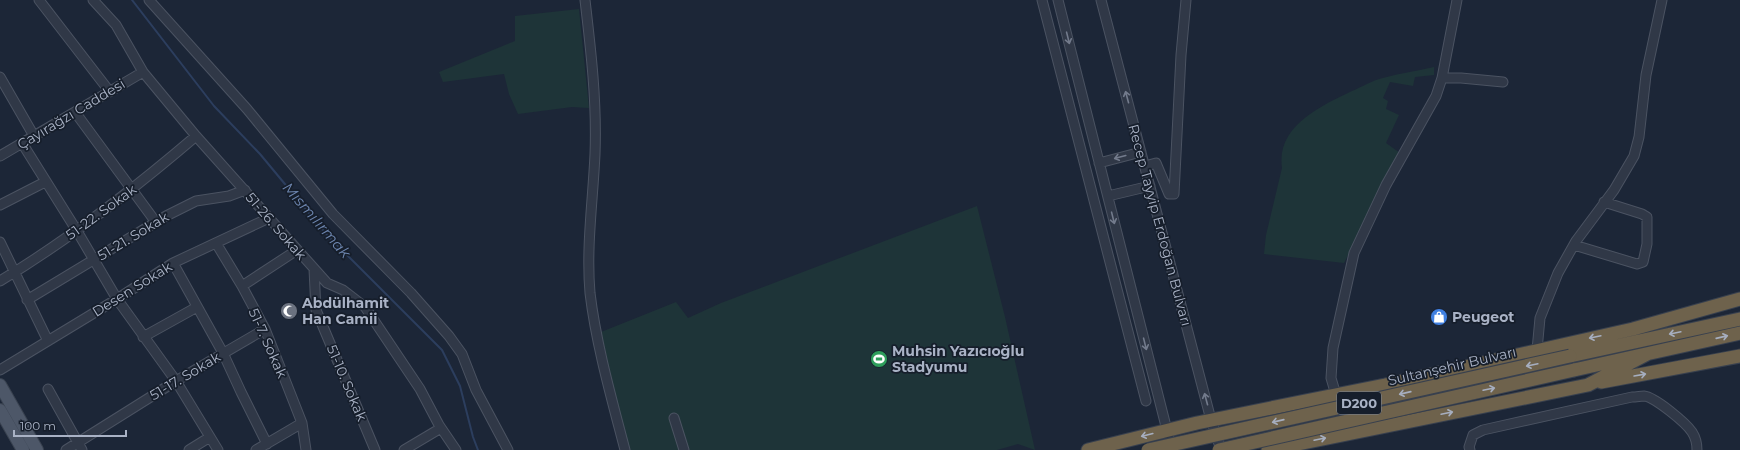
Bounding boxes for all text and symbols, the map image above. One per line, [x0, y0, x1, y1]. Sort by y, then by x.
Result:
one-way arrow [1065, 31, 1072, 44]
street label: Çayırağzı Caddesi [14, 75, 128, 153]
one-way arrow [1122, 91, 1130, 104]
street label: Recep Tayyip Erdoğan Bulvarı [1124, 122, 1196, 328]
one-way arrow [1114, 154, 1127, 161]
water label: Mısmılırmak [279, 178, 356, 263]
street label: 51-22. Sokak [62, 180, 140, 244]
street label: 51-26. Sokak [242, 189, 311, 264]
street label: 51-21. Sokak [94, 207, 172, 264]
one-way arrow [1110, 211, 1118, 224]
street label: Desen Sokak [89, 257, 176, 321]
place label: Abdülhamit Han Camii [301, 294, 389, 328]
mosque icon: Abdülhamit Han Camii [279, 301, 299, 321]
street label: 51-7. Sokak [245, 305, 292, 381]
shop icon: Peugeot [1429, 307, 1449, 327]
place label: Peugeot [1452, 308, 1514, 326]
one-way arrow [1668, 330, 1681, 338]
one-way arrow [1715, 333, 1728, 341]
one-way arrow [1589, 334, 1602, 342]
one-way arrow [1142, 338, 1149, 351]
street label: 51-10. Sokak [323, 342, 371, 424]
place label: Muhsin Yazıcıoğlu Stadyumu [892, 342, 1024, 376]
street label: Sultanşehir Bulvarı [1386, 342, 1518, 390]
street label: 51-17. Sokak [146, 347, 224, 404]
sports icon: Muhsin Yazıcıoğlu Stadyumu [869, 349, 889, 369]
one-way arrow [1525, 361, 1538, 369]
one-way arrow [1633, 371, 1646, 379]
one-way arrow [1482, 384, 1495, 392]
one-way arrow [1399, 389, 1412, 397]
road number: D200 [1337, 392, 1381, 414]
one-way arrow [1202, 393, 1209, 406]
one-way arrow [1440, 409, 1453, 417]
scale bar [14, 412, 126, 438]
text: 100 m [20, 418, 56, 433]
one-way arrow [1272, 418, 1285, 426]
one-way arrow [1141, 432, 1154, 440]
one-way arrow [1313, 435, 1326, 443]

